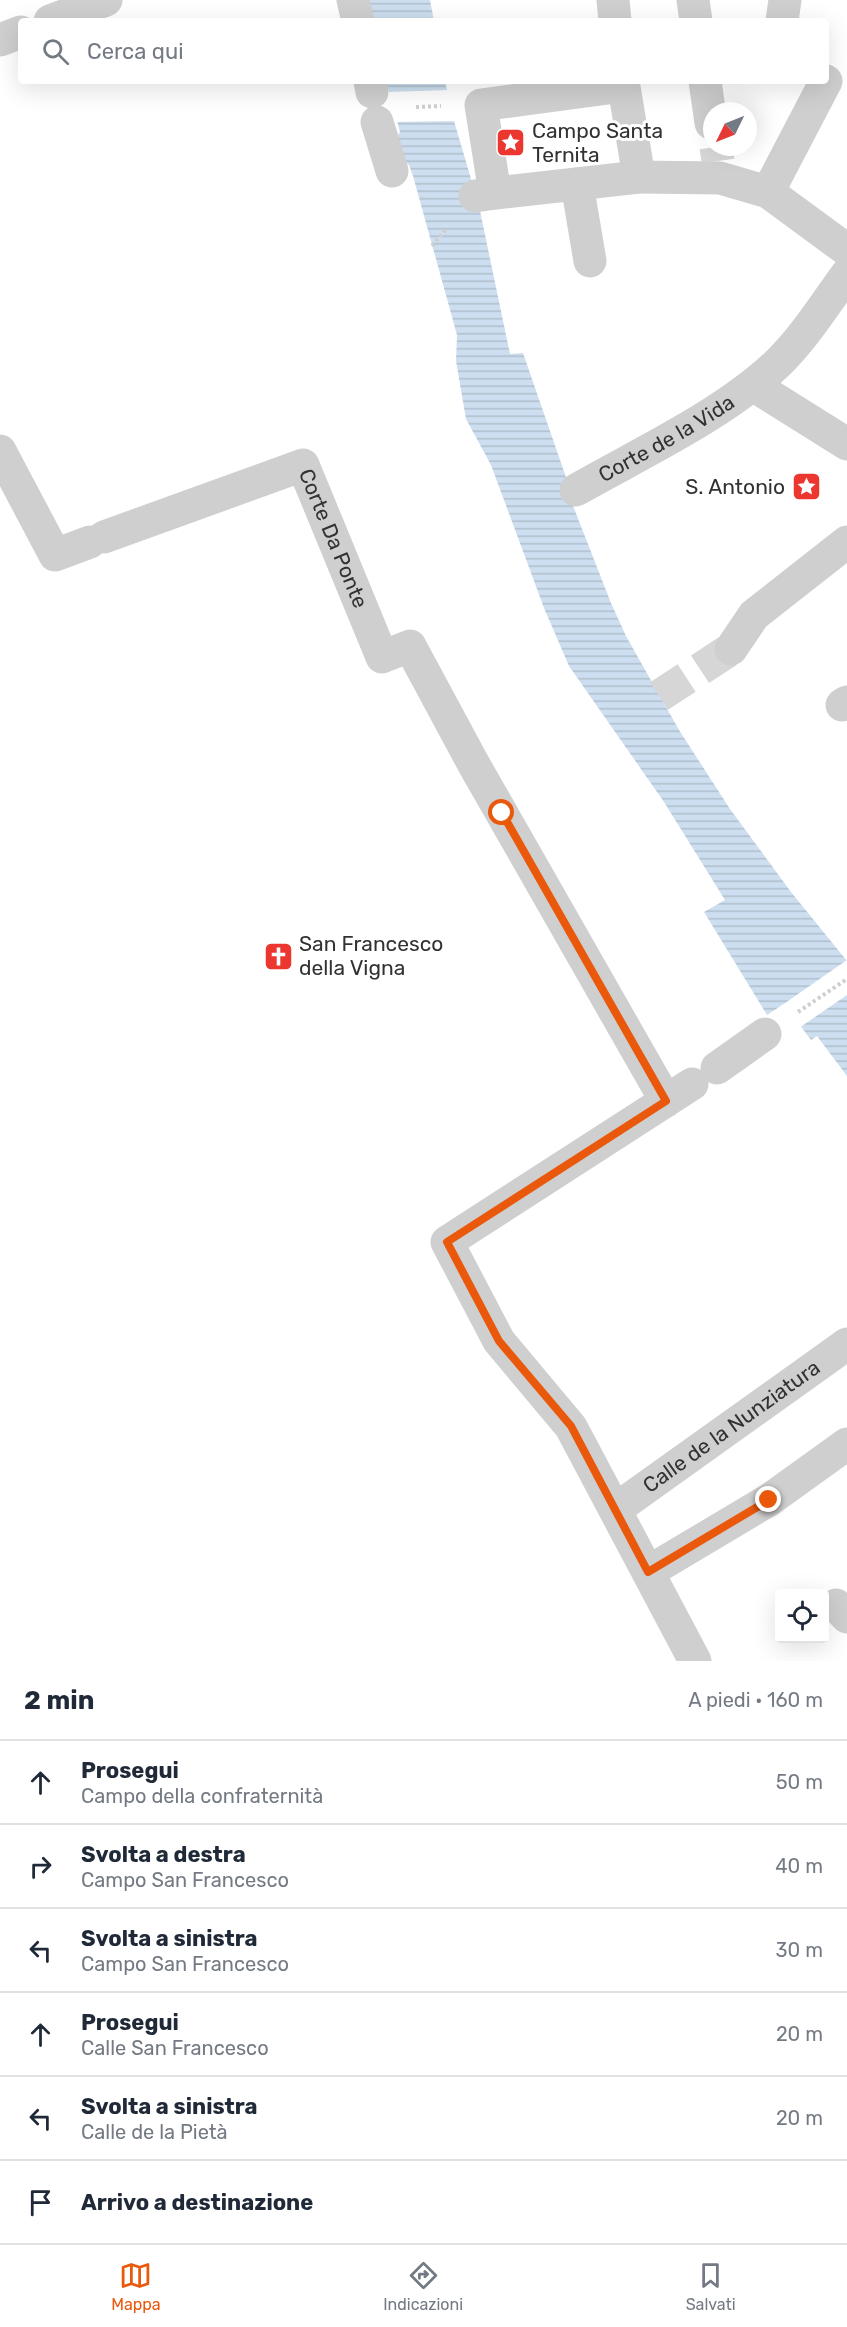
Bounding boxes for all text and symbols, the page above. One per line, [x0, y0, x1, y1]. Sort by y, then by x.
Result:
search box [18, 18, 829, 84]
icon: search [39, 35, 72, 68]
text: Cerca qui [87, 38, 183, 65]
north arrow [703, 102, 757, 156]
place label: Campo Santa Ternita [532, 118, 663, 167]
place icon: Campo Santa Ternita [495, 127, 527, 159]
street label: Corte de la Vida [594, 389, 739, 487]
street label: Corte Da Ponte [294, 465, 373, 612]
place icon: S. Antonio [790, 471, 822, 503]
place label: S. Antonio [685, 474, 785, 499]
route start [488, 799, 514, 825]
place label: San Francesco della Vigna [299, 931, 443, 980]
church icon: San Francesco della Vigna [262, 940, 294, 972]
street label: Calle de la Nunziatura [638, 1354, 825, 1498]
route end [755, 1486, 781, 1512]
map controls [775, 1589, 829, 1643]
button: locate [775, 1589, 829, 1643]
text: 2 min [24, 1685, 94, 1716]
text: A piedi · 160 m [688, 1688, 823, 1712]
text: Prosegui [81, 1757, 179, 1784]
icon: ahead [24, 1766, 57, 1799]
text: 50 m [776, 1770, 823, 1794]
text: Campo della confraternità [81, 1784, 323, 1808]
text: Svolta a destra [81, 1841, 246, 1868]
icon: right [24, 1850, 57, 1883]
text: 40 m [775, 1854, 823, 1878]
text: Campo San Francesco [81, 1868, 289, 1892]
text: Svolta a sinistra [81, 1925, 258, 1952]
icon: left [24, 1934, 57, 1967]
text: 30 m [776, 1938, 823, 1962]
text: Campo San Francesco [81, 1952, 289, 1976]
text: Prosegui [81, 2009, 179, 2036]
icon: ahead [24, 2018, 57, 2051]
text: 20 m [776, 2022, 823, 2046]
text: Calle San Francesco [81, 2036, 269, 2060]
text: Svolta a sinistra [81, 2093, 258, 2120]
icon: left [24, 2102, 57, 2135]
text: 20 m [776, 2106, 823, 2130]
text: Calle de la Pietà [81, 2120, 228, 2144]
icon: arrive [24, 2186, 57, 2219]
text: Arrivo a destinazione [81, 2189, 313, 2216]
tab: Mappa [111, 2259, 161, 2314]
tab: Indicazioni [383, 2259, 463, 2314]
tab: Salvati [686, 2259, 736, 2314]

